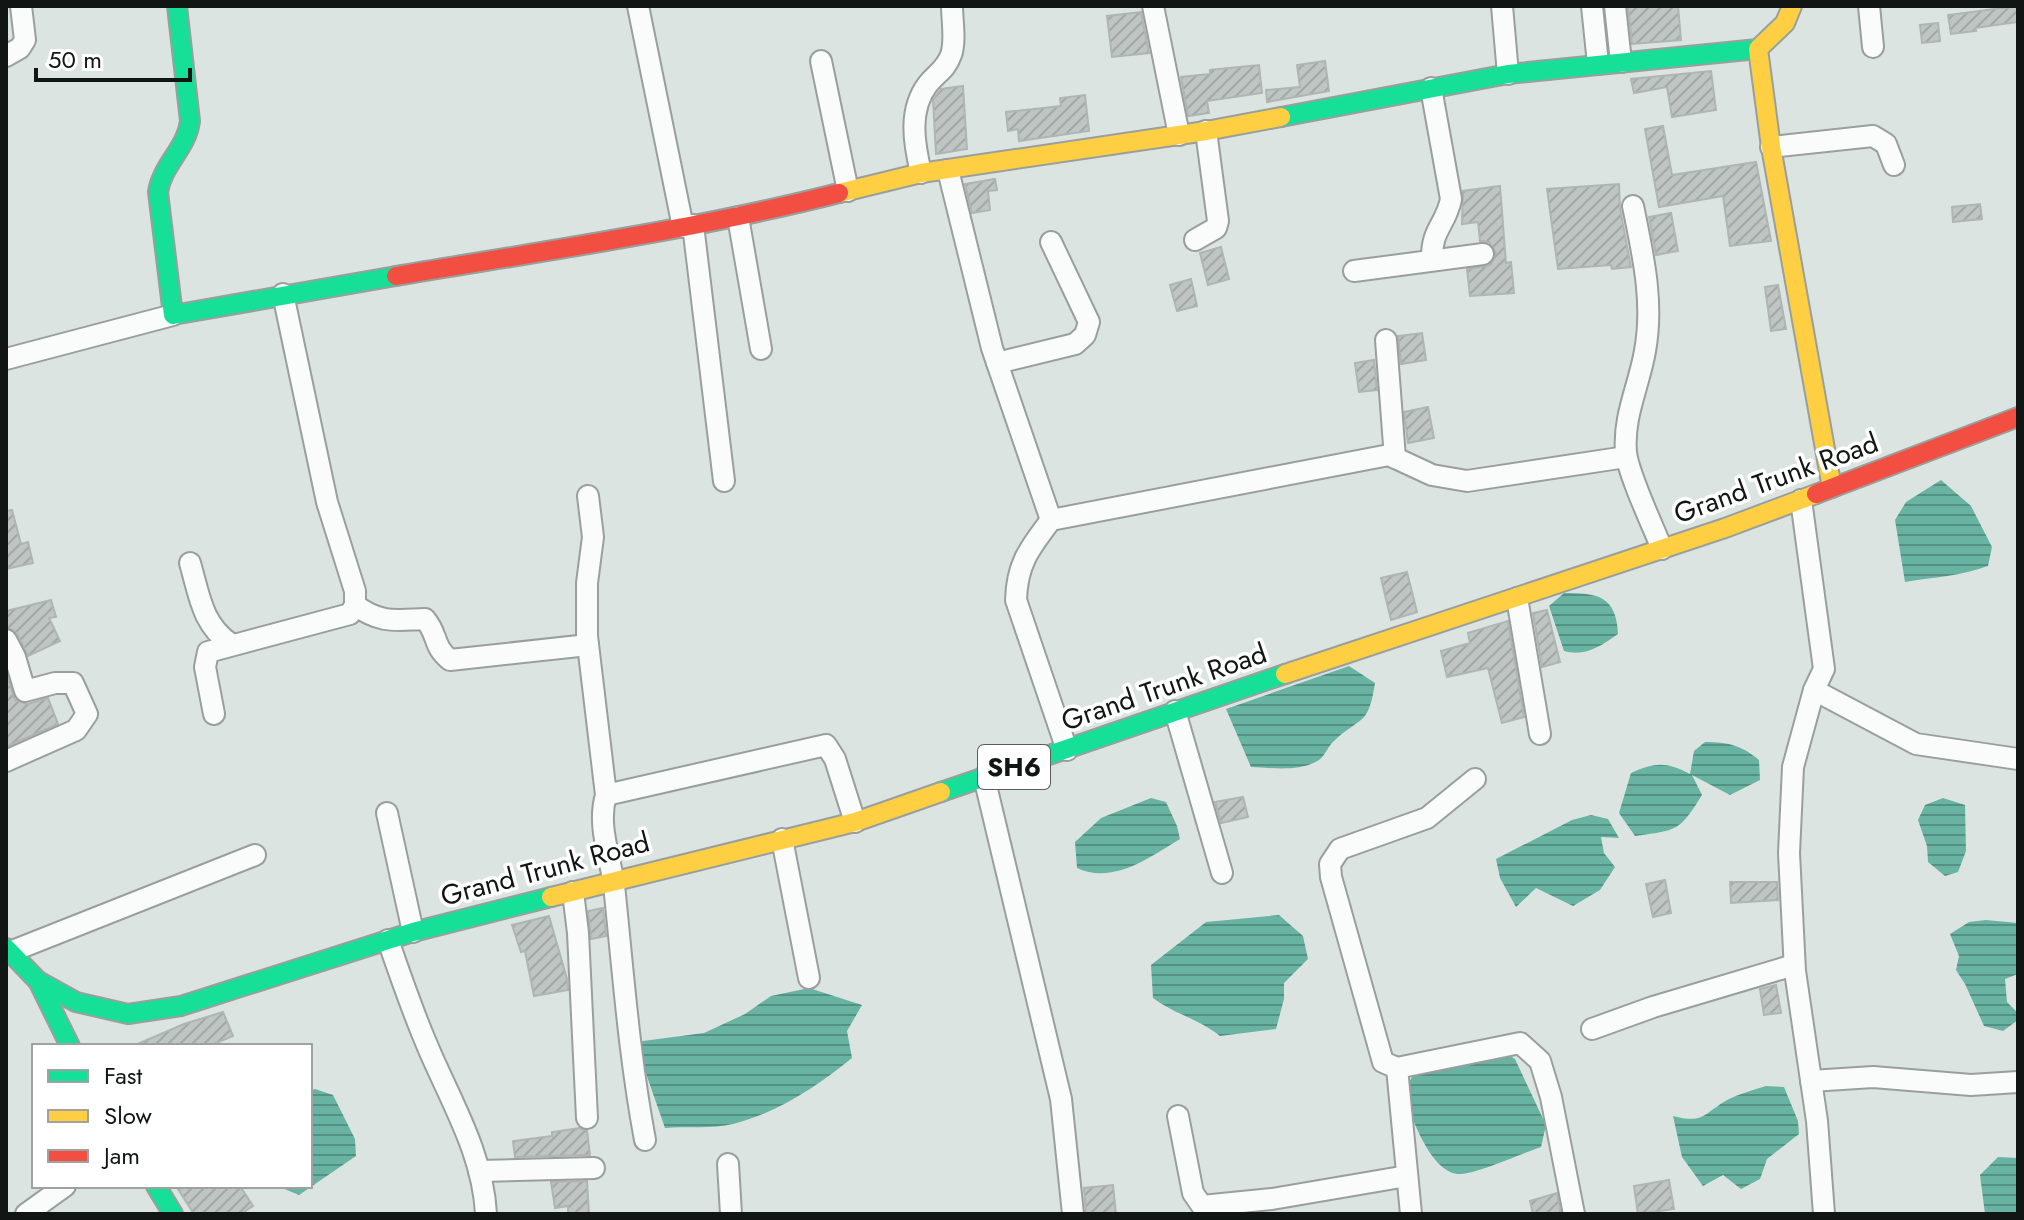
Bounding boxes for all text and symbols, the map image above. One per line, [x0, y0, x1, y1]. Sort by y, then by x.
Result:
scale bar [36, 32, 190, 82]
text: 50 m [48, 42, 102, 77]
street label: Grand Trunk Road [1668, 422, 1884, 534]
street label: Grand Trunk Road [1056, 633, 1272, 741]
road number: SH6 [978, 745, 1050, 789]
street label: Grand Trunk Road [436, 821, 654, 917]
legend [32, 1044, 312, 1188]
text: Fast [104, 1058, 142, 1093]
text: Slow [104, 1098, 152, 1133]
text: Jam [101, 1138, 140, 1173]

